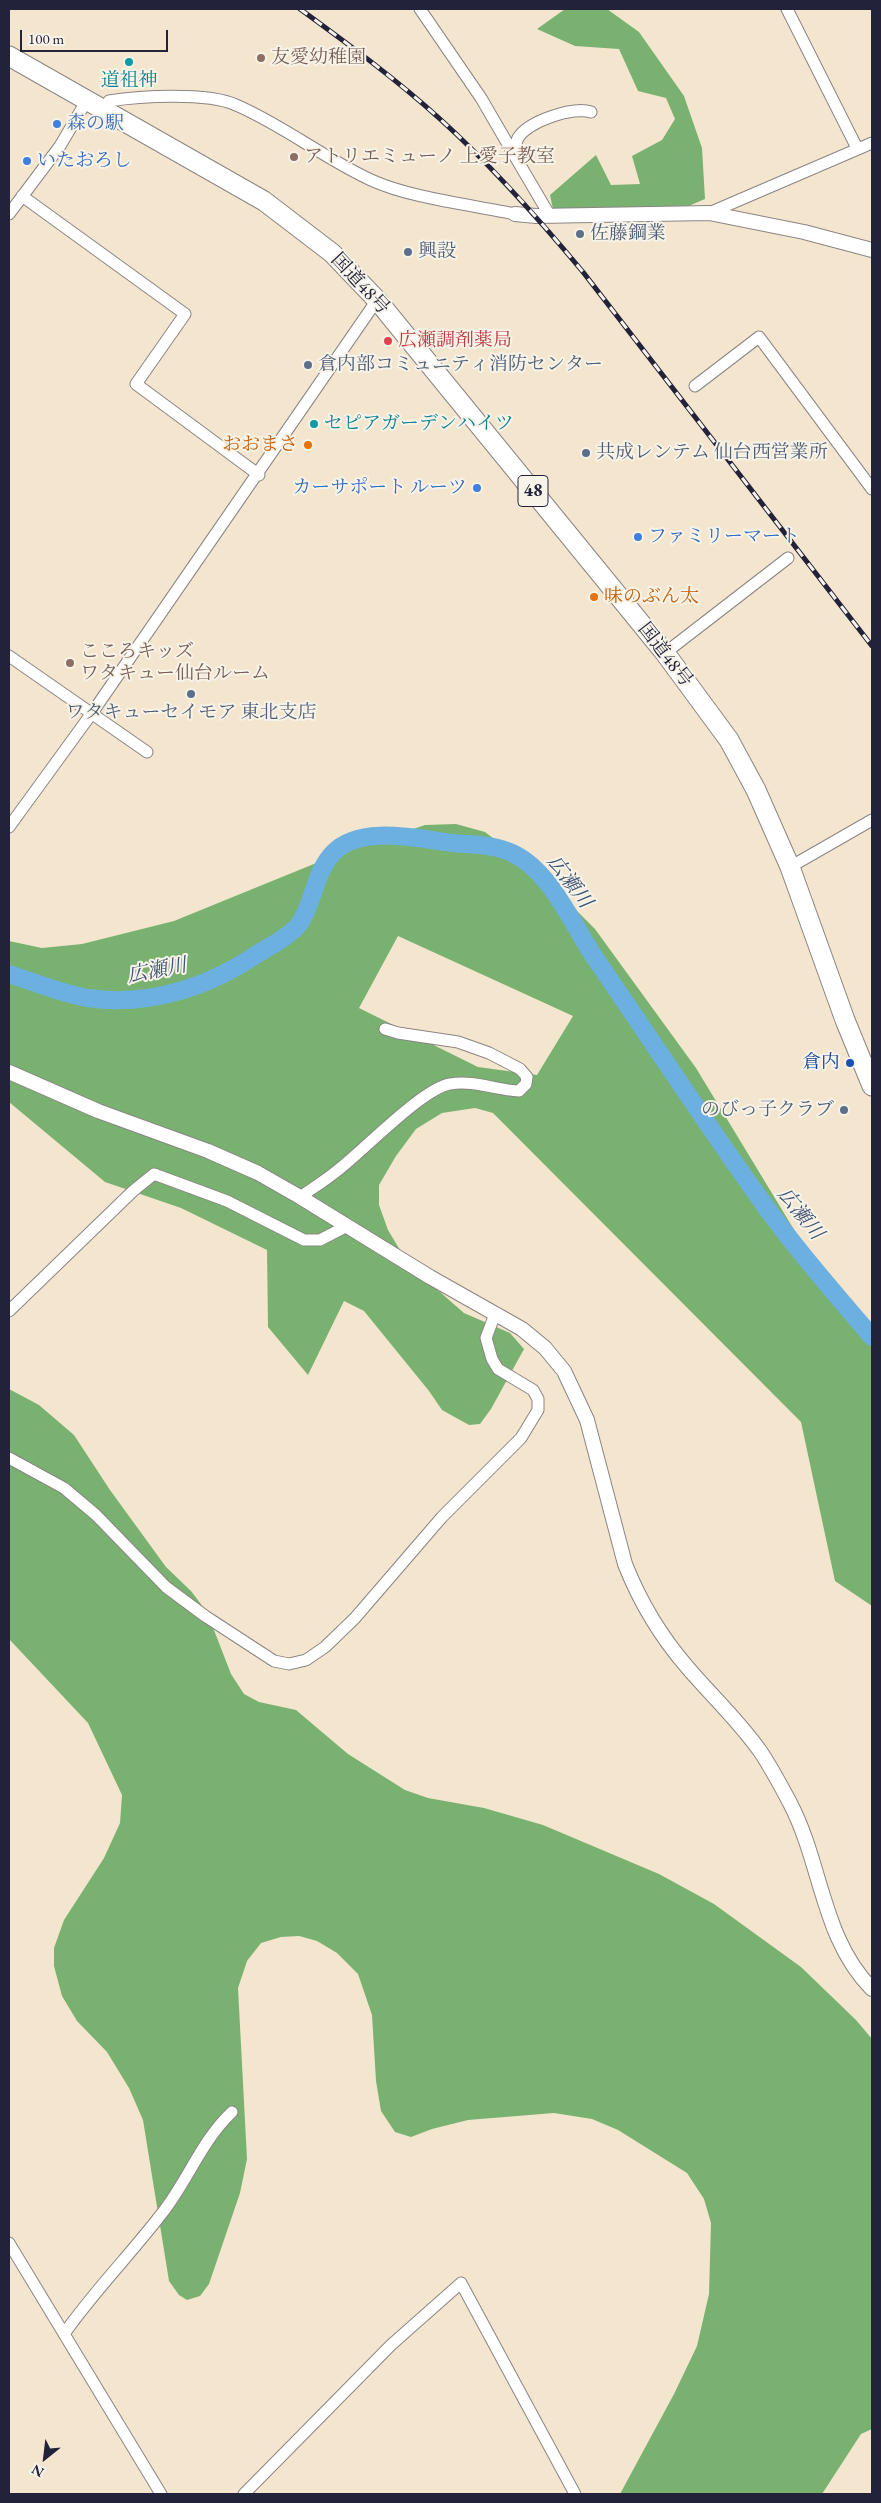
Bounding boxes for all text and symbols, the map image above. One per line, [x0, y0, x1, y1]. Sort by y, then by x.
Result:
scale bar [22, 20, 170, 52]
text: 100 m [28, 29, 64, 48]
place label: 友愛幼稚園 [271, 47, 366, 69]
marker: 友愛幼稚園 [255, 52, 267, 64]
marker: 道祖神 [123, 56, 135, 68]
place label: 道祖神 [101, 70, 157, 92]
place label: 森の駅 [67, 113, 124, 135]
marker: 森の駅 [51, 118, 63, 130]
place label: アトリエミューノ 上愛子教室 [304, 146, 555, 168]
place label: いたおろし [37, 150, 132, 172]
marker: アトリエミューノ 上愛子教室 [288, 151, 300, 163]
marker: いたおろし [21, 155, 33, 167]
place label: 佐藤鋼業 [590, 223, 666, 245]
marker: 佐藤鋼業 [574, 228, 586, 240]
place label: 興設 [418, 241, 456, 263]
marker: 興設 [402, 246, 414, 258]
street label: 国道48号 [326, 249, 394, 319]
place label: 広瀬調剤薬局 [398, 330, 512, 352]
marker: 広瀬調剤薬局 [382, 335, 394, 347]
place label: 倉内部コミュニティ消防センター [318, 354, 603, 376]
marker: 倉内部コミュニティ消防センター [302, 359, 314, 371]
place label: セピアガーデンハイツ [324, 413, 514, 435]
marker: セピアガーデンハイツ [308, 418, 320, 430]
place label: おおまさ [222, 434, 298, 456]
marker: おおまさ [302, 439, 314, 451]
place label: 共成レンテム 仙台西営業所 [596, 442, 828, 464]
marker: 共成レンテム 仙台西営業所 [580, 447, 592, 459]
road number: 48 [518, 476, 548, 506]
place label: カーサポート ルーツ [292, 477, 467, 499]
marker: カーサポート ルーツ [471, 482, 483, 494]
place label: ファミリーマート [648, 526, 800, 548]
marker: ファミリーマート [632, 531, 644, 543]
place label: 味のぶん太 [604, 586, 699, 608]
marker: 味のぶん太 [588, 591, 600, 603]
street label: 国道48号 [633, 618, 697, 692]
place label: こころキッズ ワタキュー仙台ルーム [80, 641, 270, 685]
marker: こころキッズ ワタキュー仙台ルーム [64, 657, 76, 669]
marker: ワタキューセイモア 東北支店 [185, 688, 197, 700]
place label: ワタキューセイモア 東北支店 [66, 702, 316, 724]
water label: 広瀬川 [541, 851, 597, 913]
water label: 広瀬川 [125, 953, 189, 989]
place label: 倉内 [802, 1052, 840, 1074]
marker: 倉内 [844, 1057, 856, 1069]
place label: のびっ子クラブ [701, 1099, 834, 1121]
marker: のびっ子クラブ [838, 1104, 850, 1116]
water label: 広瀬川 [772, 1183, 828, 1245]
north arrow [20, 2433, 70, 2483]
text: N [28, 2461, 47, 2482]

